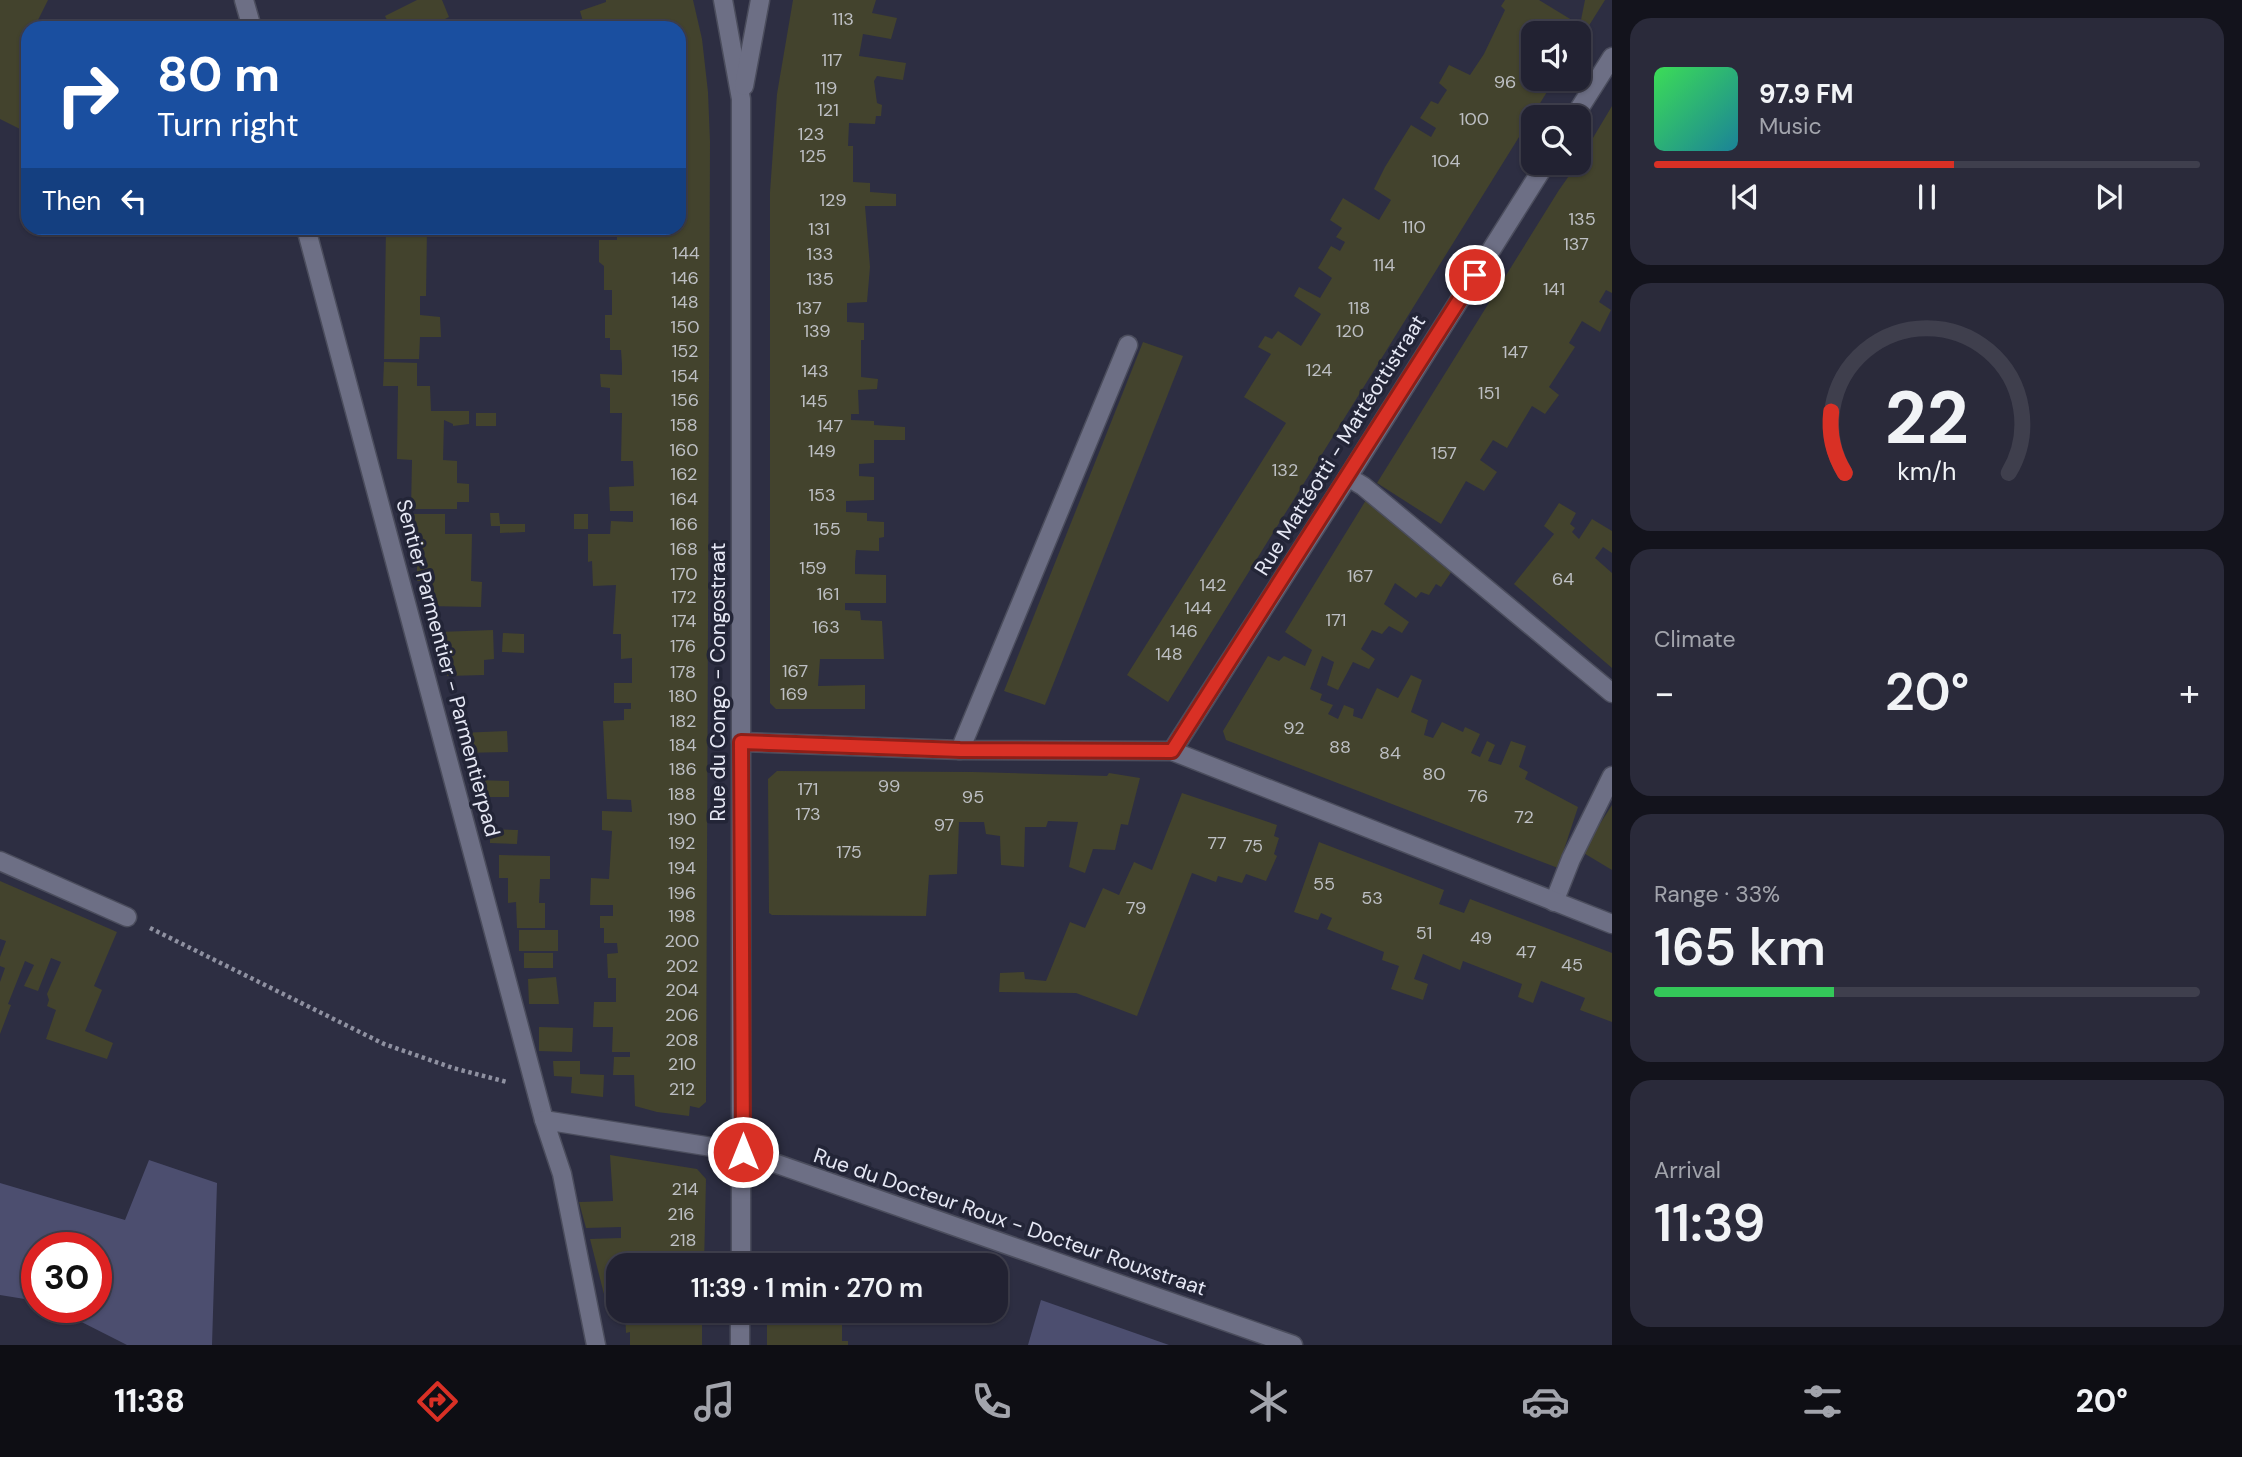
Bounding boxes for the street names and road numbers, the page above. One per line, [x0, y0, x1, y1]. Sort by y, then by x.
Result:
street label: Rue Mattéotti - Mattéottistraat [1248, 309, 1432, 581]
street label: Sentier Parmentier - Parmentierpad [389, 496, 507, 840]
street label: Rue du Congo - Congostraat [704, 543, 732, 821]
street label: Rue du Docteur Roux - Docteur Rouxstraat [810, 1141, 1210, 1303]

